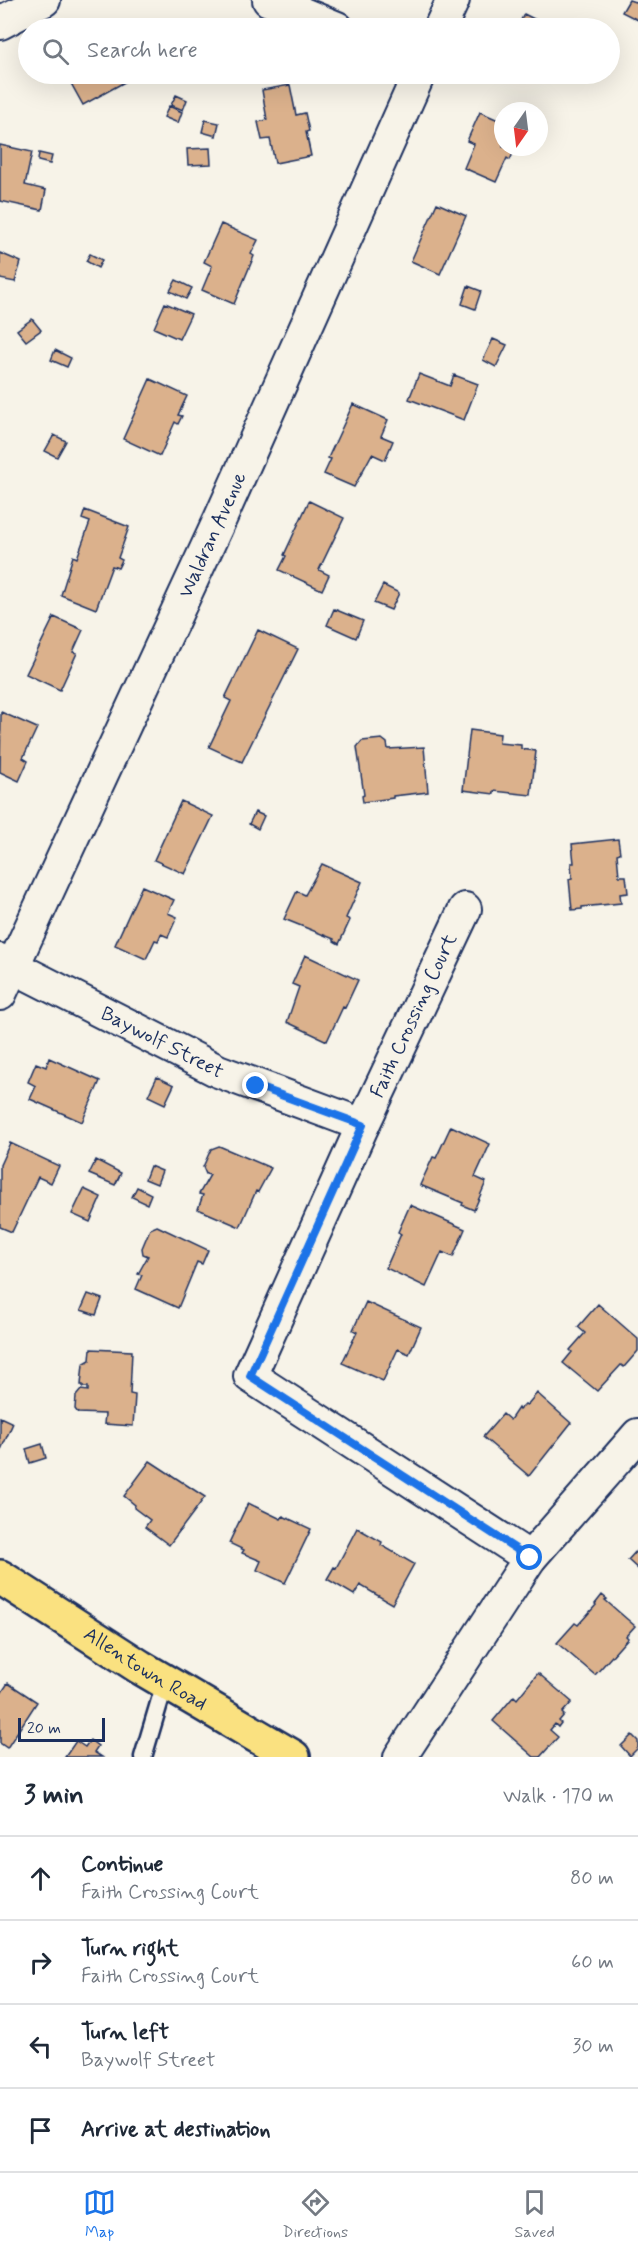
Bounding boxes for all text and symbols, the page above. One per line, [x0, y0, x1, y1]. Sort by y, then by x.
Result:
search box [18, 18, 620, 84]
icon: search [39, 35, 72, 68]
text: Search here [87, 37, 198, 65]
north arrow [494, 102, 548, 156]
street label: Waldran Avenue [172, 468, 253, 602]
street label: Faith Crossing Court [364, 929, 464, 1102]
street label: Baywolf Street [96, 1000, 228, 1085]
route end [242, 1072, 268, 1098]
route start [516, 1544, 542, 1570]
street label: Allentown Road [78, 1621, 212, 1717]
scale bar [18, 1715, 105, 1742]
text: 20 m [27, 1718, 61, 1739]
text: 3 min [24, 1779, 84, 1813]
text: Walk · 170 m [503, 1783, 614, 1810]
text: Continue [81, 1851, 163, 1879]
icon: ahead [24, 1862, 57, 1895]
text: 80 m [570, 1865, 614, 1892]
text: Faith Crossing Court [81, 1879, 259, 1906]
text: Turn right [81, 1935, 179, 1963]
icon: right [24, 1946, 57, 1979]
text: 60 m [571, 1949, 614, 1976]
text: Faith Crossing Court [81, 1963, 259, 1990]
text: Turn left [81, 2019, 169, 2047]
icon: left [24, 2030, 57, 2063]
text: 30 m [572, 2033, 614, 2060]
text: Baywolf Street [81, 2047, 216, 2074]
icon: arrive [24, 2114, 57, 2147]
text: Arrive at destination [81, 2116, 271, 2144]
tab: Map [83, 2186, 116, 2243]
tab: Directions [282, 2186, 348, 2243]
tab: Saved [514, 2186, 555, 2243]

